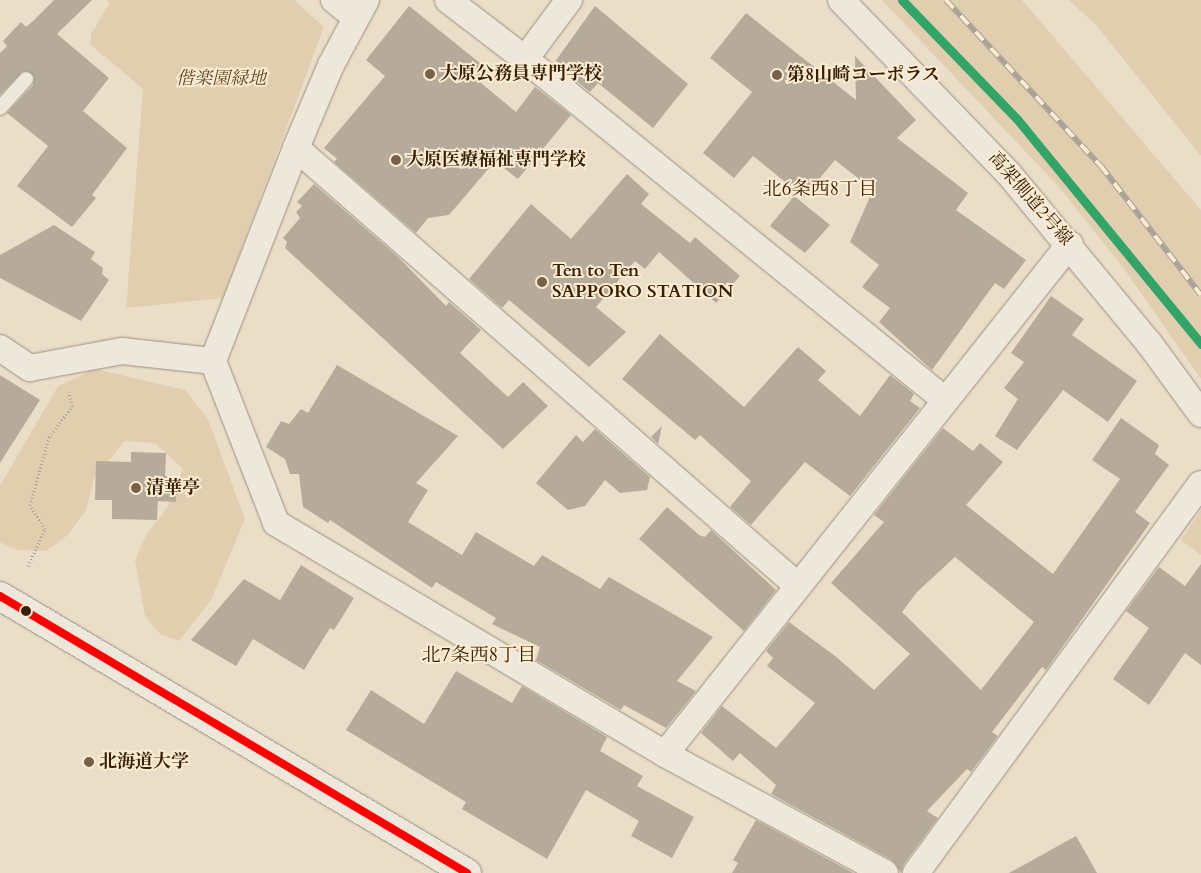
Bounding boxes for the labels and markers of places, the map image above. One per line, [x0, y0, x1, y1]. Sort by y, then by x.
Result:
place label: 大原公務員専門学校 [440, 63, 602, 85]
place label: 第8山崎コーポラス [787, 64, 940, 86]
marker: 大原公務員専門学校 [424, 68, 436, 80]
marker: 第8山崎コーポラス [771, 69, 783, 81]
place label: 大原医療福祉専門学校 [406, 149, 586, 171]
marker: 大原医療福祉専門学校 [390, 154, 402, 166]
place label: Ten to Ten SAPPORO STATION [552, 261, 733, 304]
marker: Ten to Ten SAPPORO STATION [536, 276, 548, 288]
place label: 清華亭 [146, 477, 200, 499]
marker: 清華亭 [130, 482, 142, 494]
unlabelled marker [21, 606, 31, 616]
place label: 北海道大学 [99, 751, 189, 773]
marker: 北海道大学 [83, 756, 95, 768]

